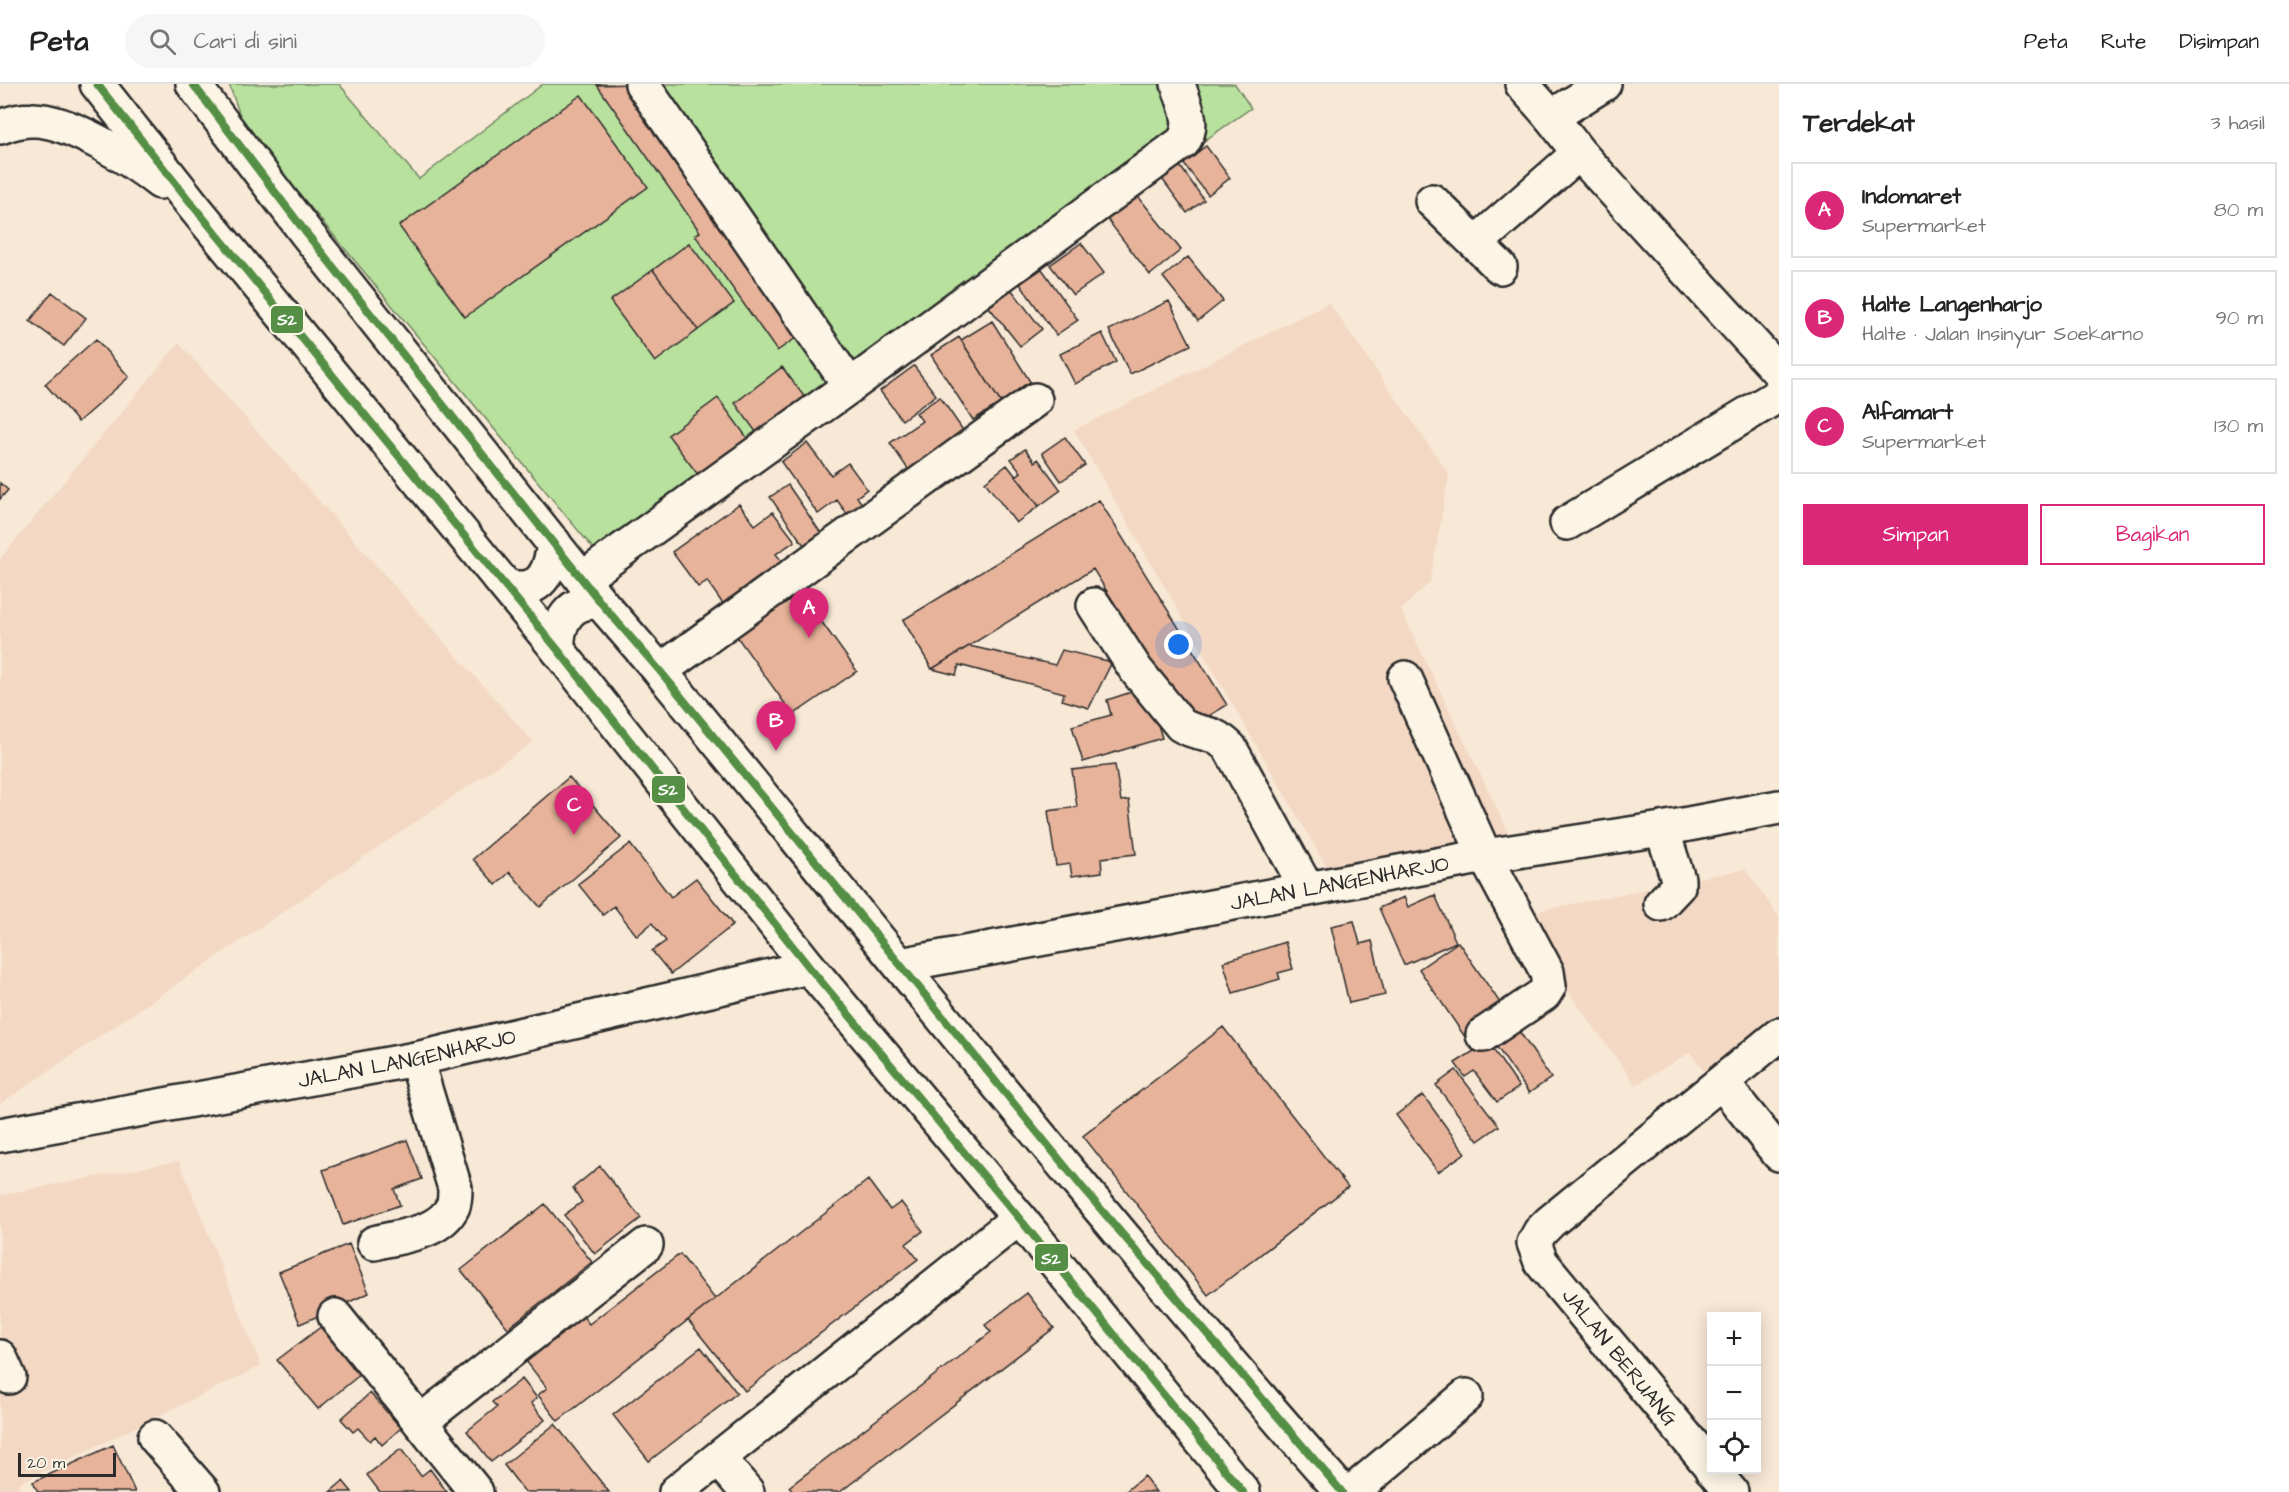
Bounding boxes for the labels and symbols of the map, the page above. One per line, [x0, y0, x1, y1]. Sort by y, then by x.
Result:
line badge: S2 [270, 305, 304, 334]
text: S2 [276, 309, 298, 331]
pin: A [790, 588, 828, 638]
your location [1164, 630, 1193, 659]
pin: B [756, 702, 796, 751]
line badge: S2 [651, 775, 686, 804]
text: S2 [657, 779, 679, 801]
pin: C [554, 786, 594, 835]
street label: JALAN LANGENHARJO [1228, 849, 1451, 918]
street label: JALAN LANGENHARJO [296, 1022, 519, 1095]
line badge: S2 [1034, 1243, 1069, 1272]
text: S2 [1040, 1248, 1062, 1270]
street label: JALAN BERUANG [1555, 1282, 1684, 1433]
scale bar [18, 1450, 116, 1478]

